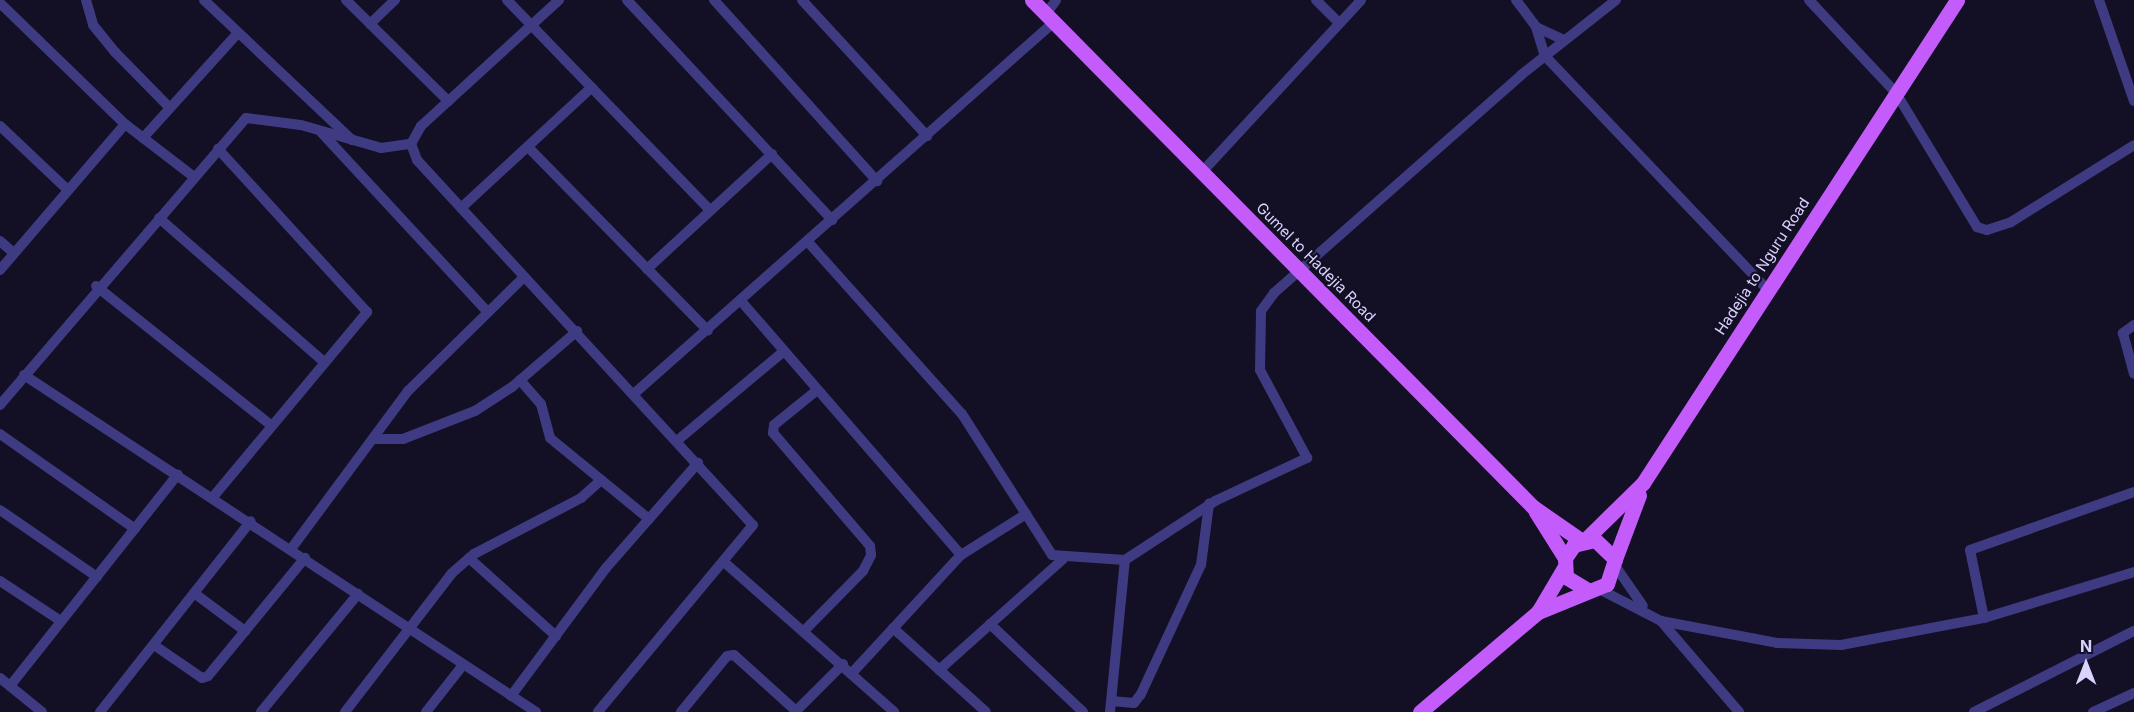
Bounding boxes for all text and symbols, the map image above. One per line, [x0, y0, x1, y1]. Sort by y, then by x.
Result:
street label: Hadejia to Nguru Road [1711, 194, 1813, 338]
street label: Gumel to Hadejia Road [1253, 199, 1379, 325]
north arrow [2056, 634, 2116, 694]
text: N [2080, 636, 2092, 656]

